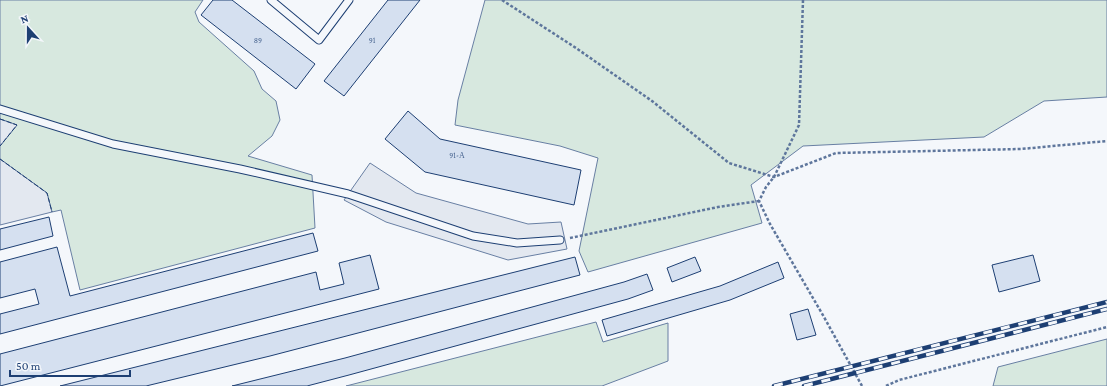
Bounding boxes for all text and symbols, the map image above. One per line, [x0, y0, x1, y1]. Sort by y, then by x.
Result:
north arrow [8, 8, 48, 48]
text: N [19, 12, 31, 26]
house number: 89 [254, 36, 262, 45]
house number: 91 [369, 36, 376, 45]
house number: 91-А [449, 151, 465, 160]
scale bar [10, 352, 130, 378]
text: 50 m [16, 359, 41, 373]

